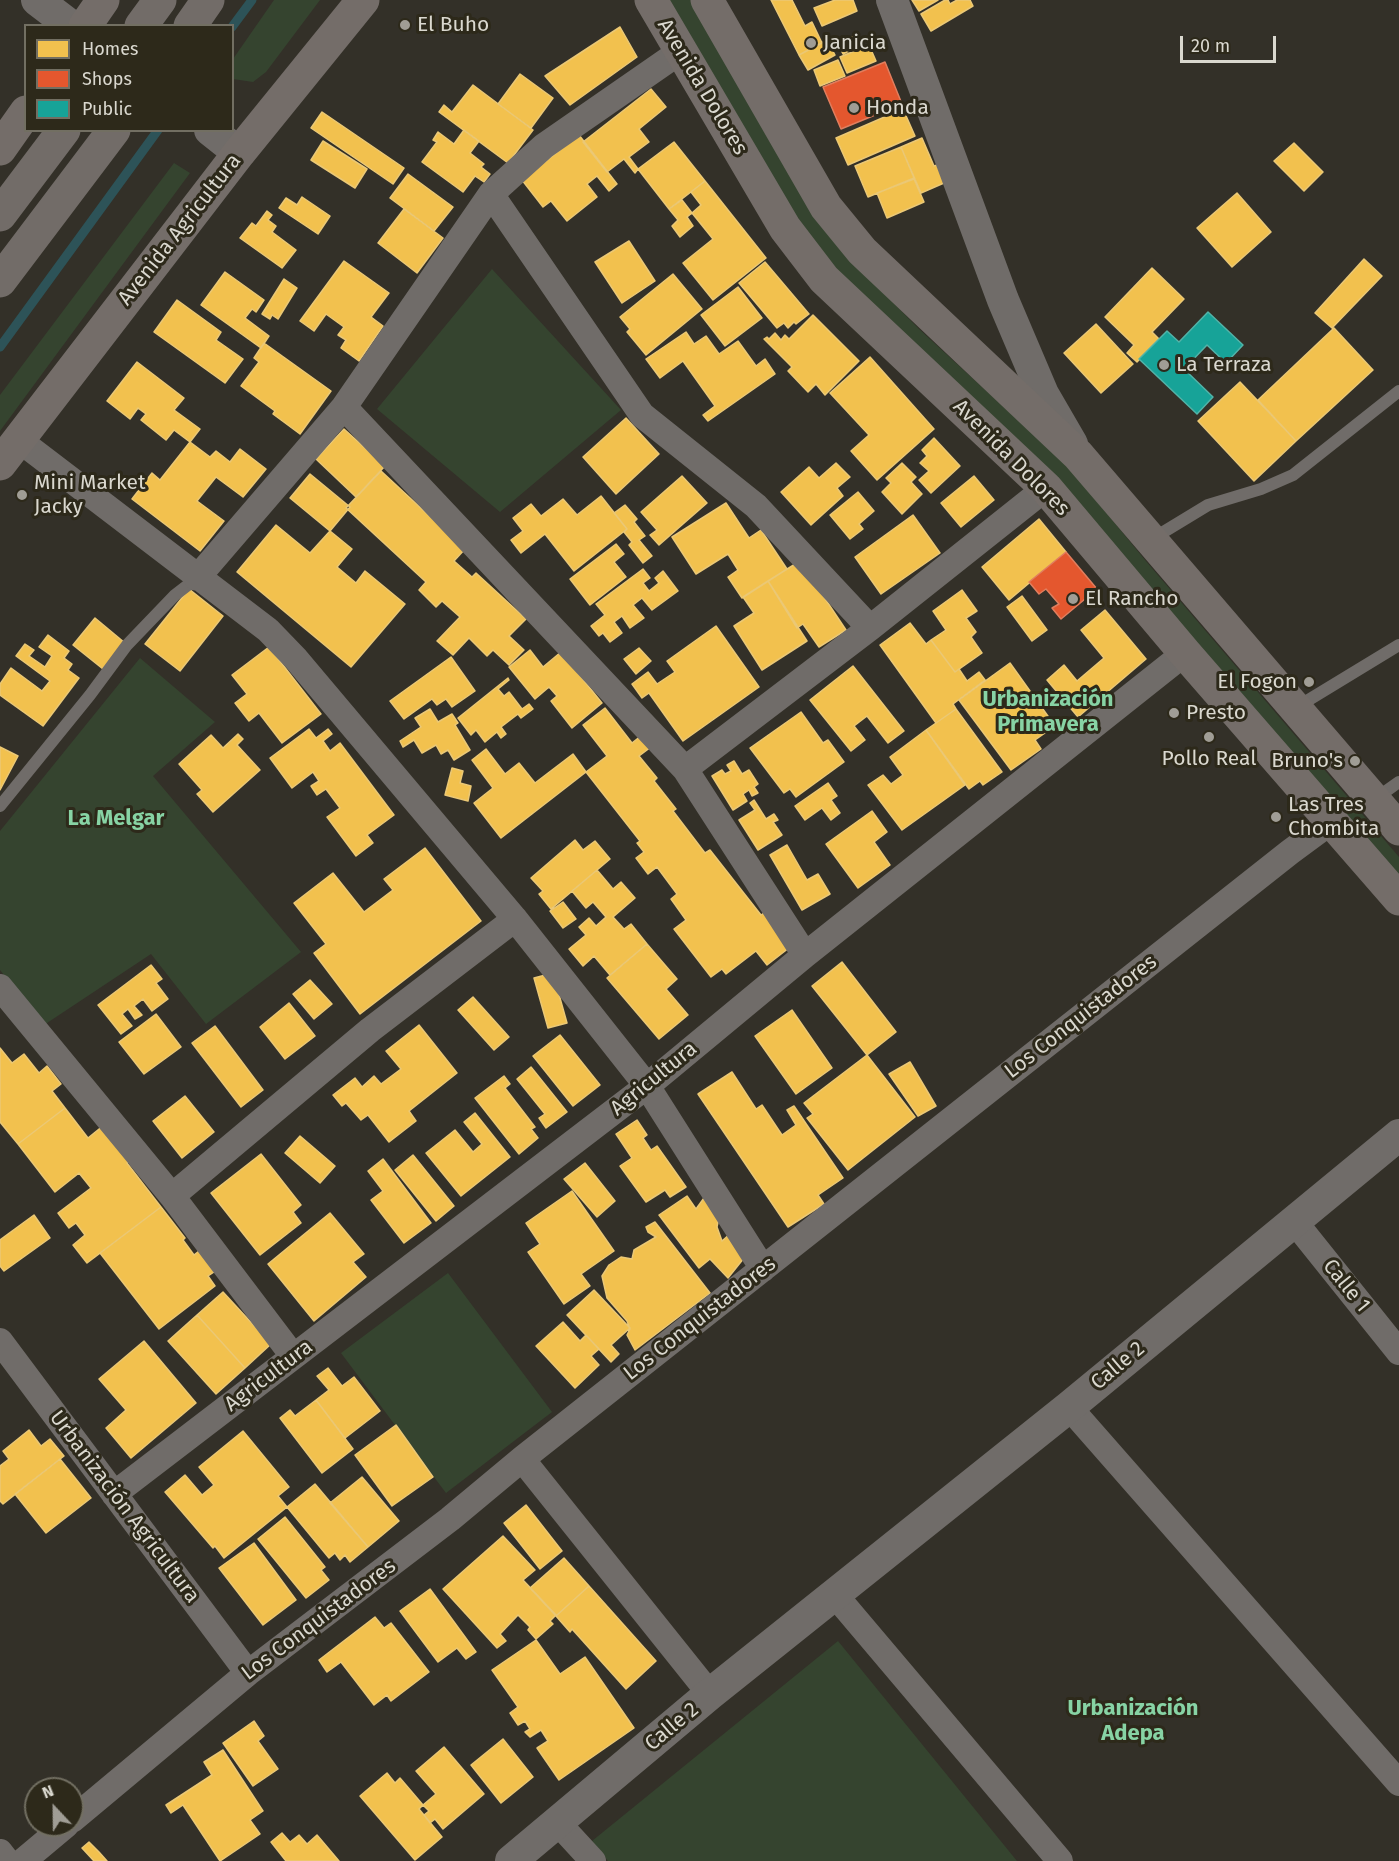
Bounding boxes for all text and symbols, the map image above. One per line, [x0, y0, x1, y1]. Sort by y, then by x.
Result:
place label: El Buho [417, 12, 489, 38]
street label: Avenida Dolores [651, 14, 753, 160]
marker: El Buho [398, 18, 412, 32]
legend [24, 24, 234, 132]
scale bar [1183, 24, 1279, 62]
place label: Janicia [823, 30, 886, 56]
text: 20 m [1191, 35, 1230, 57]
marker: Janicia [804, 36, 818, 50]
text: Homes [82, 38, 138, 60]
text: Shops [82, 68, 132, 90]
place label: Honda [866, 95, 929, 121]
text: Public [82, 98, 132, 120]
marker: Honda [847, 101, 861, 115]
street label: Avenida Agricultura [113, 149, 247, 311]
place label: La Terraza [1176, 352, 1272, 378]
marker: La Terraza [1157, 358, 1171, 372]
street label: Avenida Dolores [948, 395, 1074, 521]
place label: Mini Market Jacky [34, 470, 146, 520]
marker: Mini Market Jacky [15, 488, 29, 502]
place label: El Rancho [1085, 586, 1179, 612]
marker: El Rancho [1066, 592, 1080, 606]
place label: El Fogon [1217, 669, 1297, 695]
marker: El Fogon [1302, 675, 1316, 689]
district label: Urbanización Primavera [982, 687, 1114, 738]
place label: Presto [1186, 700, 1246, 726]
marker: Presto [1167, 706, 1181, 720]
marker: Pollo Real [1202, 730, 1216, 744]
place label: Pollo Real [1162, 746, 1256, 772]
place label: Bruno's [1271, 748, 1343, 774]
marker: Bruno's [1348, 754, 1362, 768]
place label: Las Tres Chombita [1288, 792, 1379, 842]
district label: La Melgar [68, 806, 164, 832]
marker: Las Tres Chombita [1269, 810, 1283, 824]
street label: Los Conquistadores [1000, 950, 1162, 1084]
street label: Agricultura [606, 1037, 702, 1121]
street label: Los Conquistadores [619, 1252, 781, 1386]
street label: Calle 1 [1317, 1254, 1375, 1318]
street label: Agricultura [220, 1335, 318, 1417]
street label: Calle 2 [1086, 1336, 1150, 1396]
street label: Urbanización Agricultura [43, 1406, 205, 1608]
street label: Los Conquistadores [237, 1554, 401, 1686]
district label: Urbanización Adepa [1067, 1696, 1199, 1748]
street label: Calle 2 [640, 1697, 704, 1757]
north arrow [24, 1777, 84, 1837]
text: N [39, 1781, 56, 1802]

